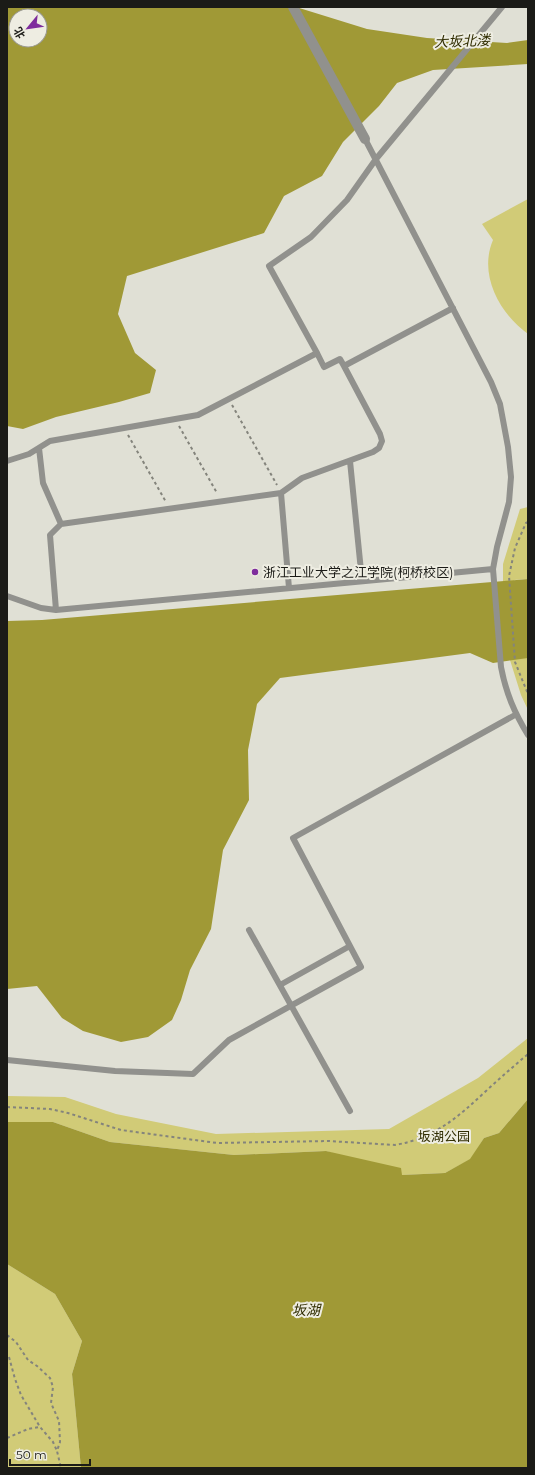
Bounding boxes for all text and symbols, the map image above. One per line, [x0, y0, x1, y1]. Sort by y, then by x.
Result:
north arrow [8, 8, 48, 48]
text: 北 [10, 25, 28, 41]
water label: 大坂北溇 [434, 31, 492, 51]
place label: 浙江工业大学之江学院(柯桥校区) [263, 564, 454, 580]
marker: 浙江工业大学之江学院(柯桥校区) [250, 567, 260, 577]
park label: 坂湖公园 [418, 1128, 470, 1144]
water label: 坂湖 [292, 1301, 322, 1319]
scale bar [10, 1441, 90, 1467]
text: 50 m [16, 1447, 47, 1462]

